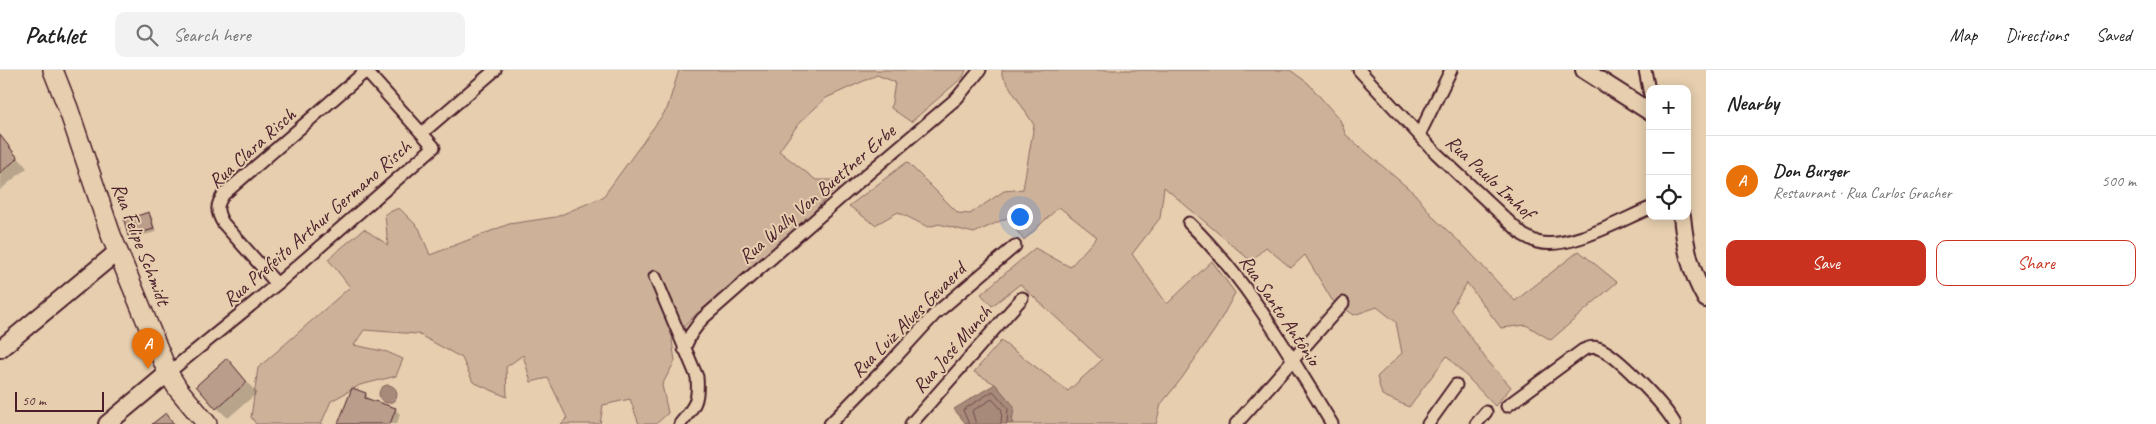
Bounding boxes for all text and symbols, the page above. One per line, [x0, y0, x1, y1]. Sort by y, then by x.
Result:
search box [115, 12, 465, 57]
text: Pathlet [25, 20, 85, 50]
icon: search [133, 21, 161, 49]
text: Search here [173, 23, 251, 47]
text: Map [1950, 24, 1977, 46]
text: Directions [2005, 24, 2068, 46]
text: Saved [2096, 24, 2131, 46]
map controls [1646, 85, 1691, 220]
button: + [1646, 85, 1691, 130]
text: Nearby [1726, 90, 1779, 116]
street label: Rua Clara Risch [203, 102, 302, 194]
street label: Rua Wally Von Buettner Erbe [733, 118, 902, 269]
street label: Rua Paulo Imhof [1440, 130, 1543, 227]
button: − [1646, 130, 1691, 175]
street label: Rua Prefeito Arthur Germano Risch [218, 133, 418, 312]
text: Don Burger [1773, 159, 1848, 183]
text: A [1738, 171, 1746, 191]
text: 500 m [2102, 171, 2136, 191]
button: locate [1646, 175, 1691, 220]
street label: Rua Felipe Schmidt [106, 179, 177, 311]
text: Restaurant · Rua Carlos Gracher [1773, 183, 1952, 203]
your location [1007, 204, 1033, 230]
button: Save [1726, 240, 1926, 286]
button: Share [1936, 240, 2136, 286]
street label: Rua Santo Antônio [1234, 250, 1327, 372]
street label: Rua Luiz Alves Gevaerd [845, 255, 973, 383]
street label: Rua José Munch [907, 299, 998, 398]
pin: A [132, 328, 164, 369]
scale bar [15, 389, 104, 412]
text: 50 m [22, 392, 46, 409]

